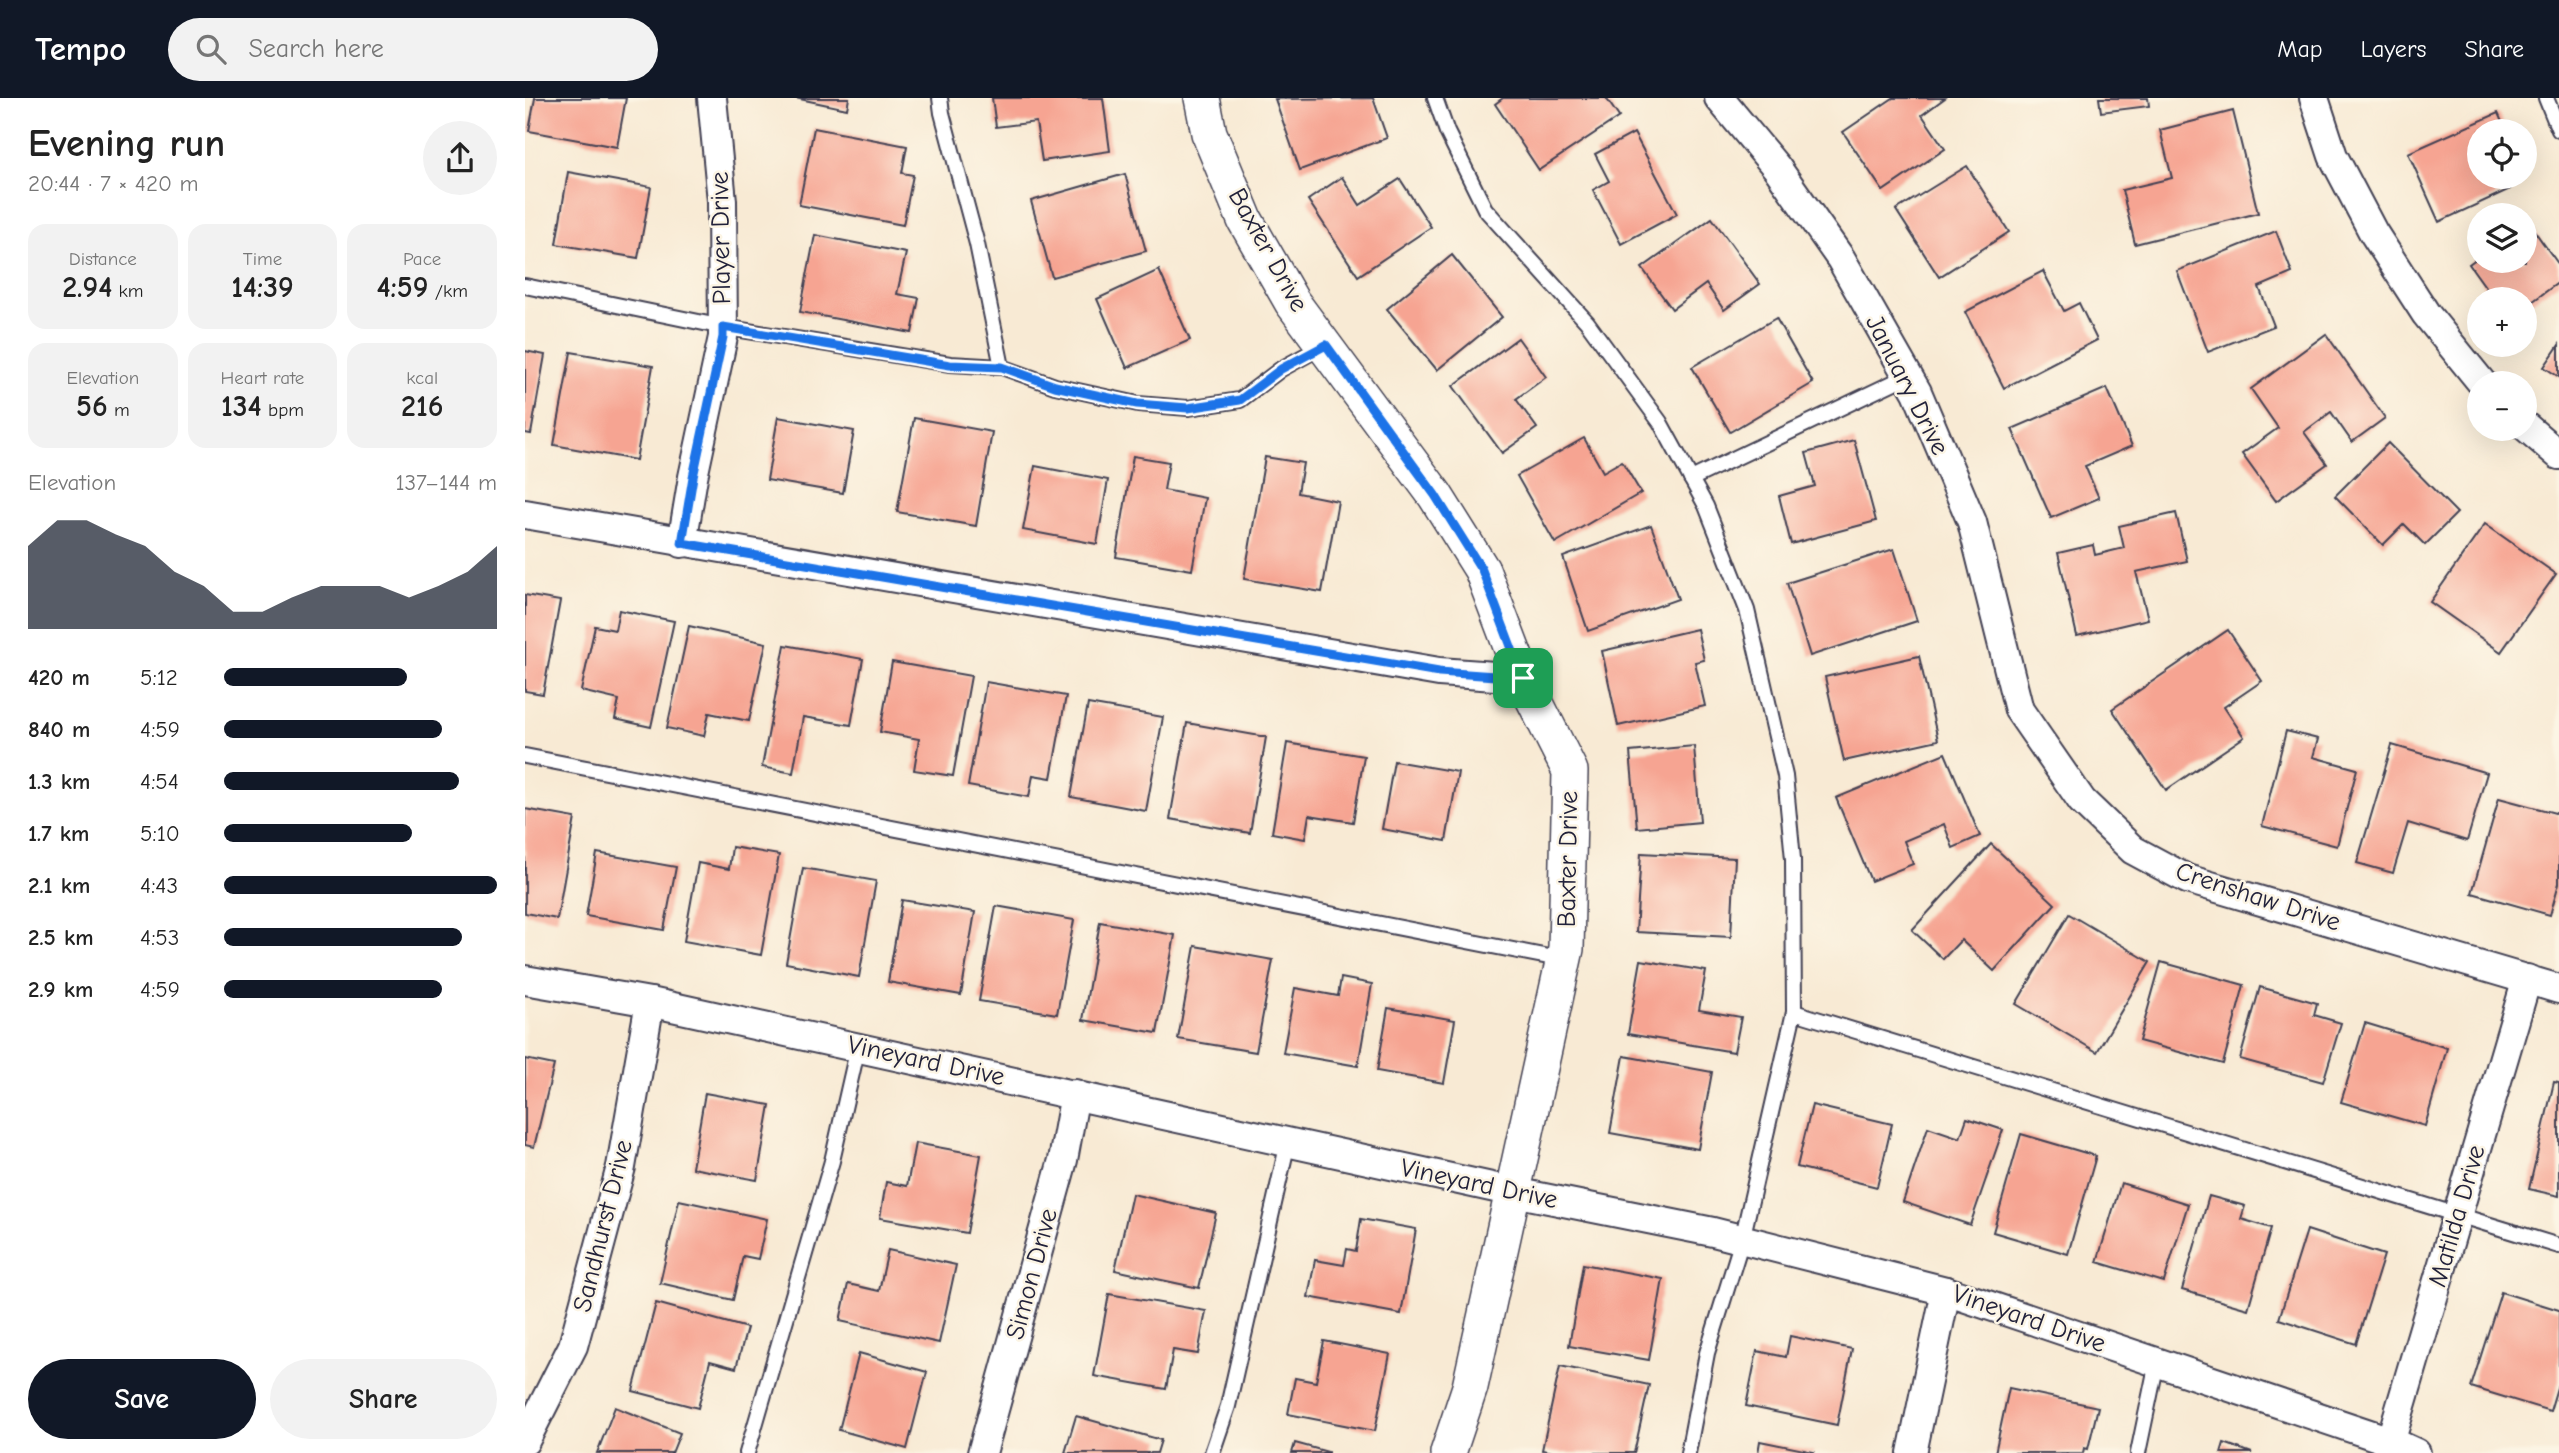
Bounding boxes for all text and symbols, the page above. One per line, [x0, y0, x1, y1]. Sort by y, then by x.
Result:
search box [168, 18, 658, 81]
text: Tempo [35, 30, 126, 68]
icon: search [192, 30, 230, 68]
text: Search here [248, 34, 384, 64]
text: Map [2277, 35, 2323, 63]
text: Layers [2361, 35, 2426, 63]
text: Share [2464, 35, 2524, 63]
map controls [2467, 119, 2537, 441]
button: locate [2467, 119, 2537, 189]
button: share [423, 121, 497, 195]
text: Evening run [28, 122, 225, 166]
text: 20:44 · 7 × 420 m [28, 170, 199, 197]
street label: Player Drive [705, 171, 737, 305]
street label: Baxter Drive [1222, 183, 1314, 317]
button: layers [2467, 203, 2537, 273]
text: Distance [69, 248, 137, 270]
text: Time [243, 248, 282, 270]
text: Pace [403, 248, 441, 270]
text: 2.94 [62, 270, 112, 305]
text: 14:39 [231, 270, 294, 305]
text: 4:59 [376, 270, 428, 305]
text: km [112, 280, 144, 302]
text: /km [428, 280, 468, 302]
button: + [2467, 287, 2537, 357]
street label: January Drive [1859, 310, 1955, 460]
text: Elevation [66, 367, 139, 389]
text: Heart rate [221, 367, 304, 389]
text: kcal [406, 367, 438, 389]
button: − [2467, 371, 2537, 441]
text: 56 [76, 389, 108, 424]
text: 134 [221, 389, 262, 424]
text: 216 [401, 389, 443, 424]
text: m [108, 399, 130, 421]
text: bpm [262, 399, 304, 421]
text: Elevation [28, 469, 116, 496]
text: 137–144 m [395, 469, 497, 496]
pin [1493, 648, 1553, 708]
icon: arrive [1504, 659, 1542, 697]
text: 420 m [28, 664, 90, 691]
text: 5:12 [140, 664, 178, 691]
text: 840 m [28, 716, 90, 743]
text: 4:59 [140, 716, 180, 743]
text: 1.3 km [28, 768, 90, 795]
text: 4:54 [140, 768, 179, 795]
street label: Baxter Drive [1552, 790, 1584, 928]
text: 1.7 km [28, 820, 89, 847]
text: 5:10 [140, 820, 180, 847]
street label: Crenshaw Drive [2172, 856, 2344, 938]
text: 2.1 km [28, 872, 90, 899]
text: 4:43 [140, 872, 178, 899]
text: 2.5 km [28, 924, 94, 951]
text: 4:53 [140, 924, 179, 951]
text: 2.9 km [28, 976, 93, 1003]
text: 4:59 [140, 976, 180, 1003]
street label: Vineyard Drive [845, 1030, 1007, 1092]
street label: Sandhurst Drive [567, 1137, 639, 1315]
street label: Matilda Drive [2422, 1142, 2492, 1290]
street label: Vineyard Drive [1398, 1153, 1560, 1215]
street label: Simon Drive [1000, 1205, 1064, 1343]
street label: Vineyard Drive [1949, 1279, 2109, 1359]
button: Save [28, 1359, 256, 1439]
button: Share [270, 1359, 497, 1439]

